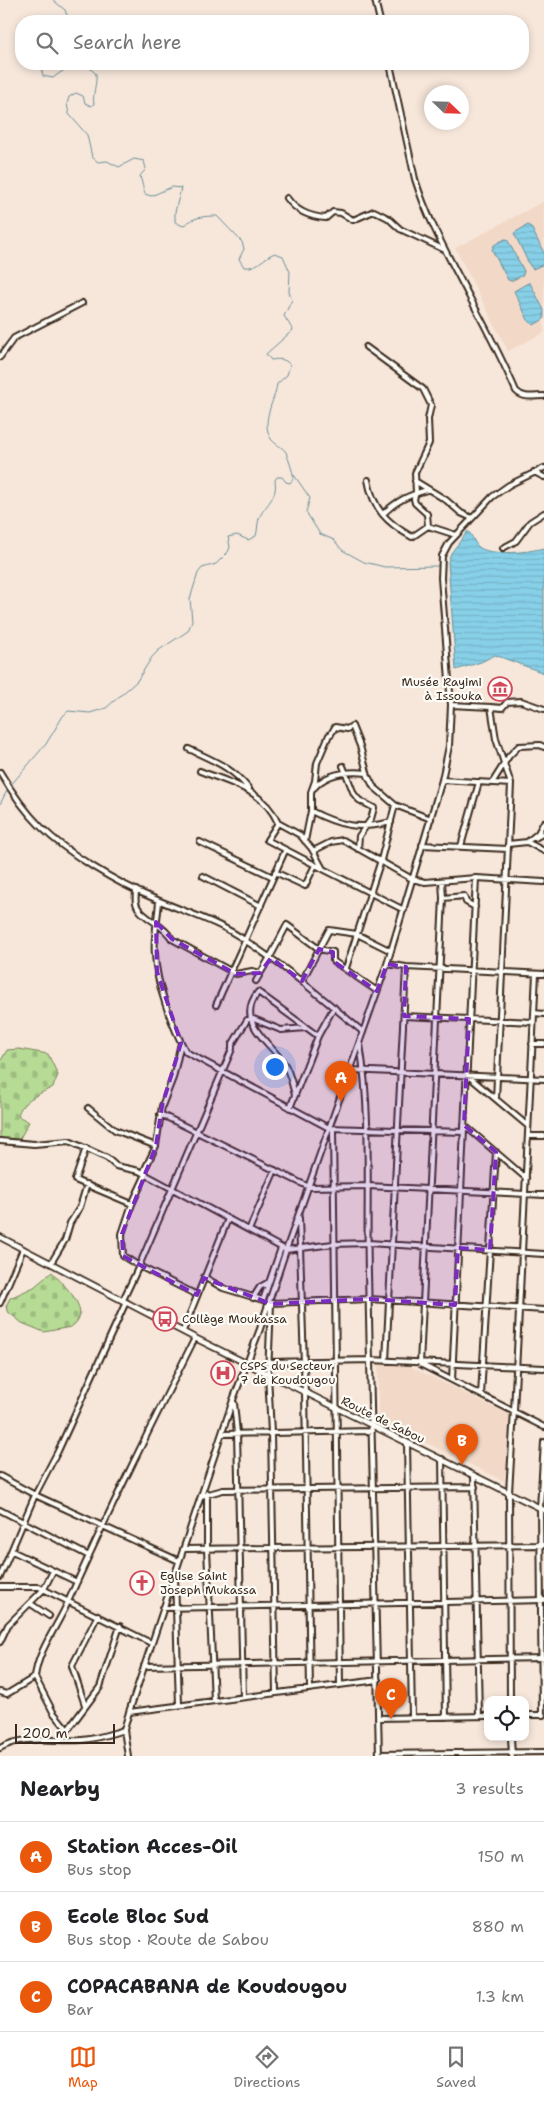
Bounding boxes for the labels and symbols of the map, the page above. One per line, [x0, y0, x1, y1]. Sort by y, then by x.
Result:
north arrow [424, 85, 469, 130]
place label: Musée Rayimi à Issouka [402, 674, 483, 704]
museum icon: Musée Rayimi à Issouka [487, 676, 513, 702]
your location [262, 1054, 288, 1080]
pin: A [325, 1061, 357, 1102]
bus stop icon: Collège Moukassa [152, 1306, 178, 1332]
place label: Collège Moukassa [182, 1311, 287, 1327]
place label: CSPS du Secteur 7 de Koudougou [240, 1358, 335, 1388]
hospital icon: CSPS du Secteur 7 de Koudougou [210, 1360, 236, 1386]
street label: Route de Sabou [338, 1393, 428, 1447]
pin: B [446, 1424, 478, 1465]
place label: Eglise Saint Joseph Mukassa [160, 1568, 257, 1598]
church icon: Eglise Saint Joseph Mukassa [129, 1570, 155, 1596]
pin: C [375, 1678, 407, 1719]
scale bar [15, 1721, 115, 1744]

